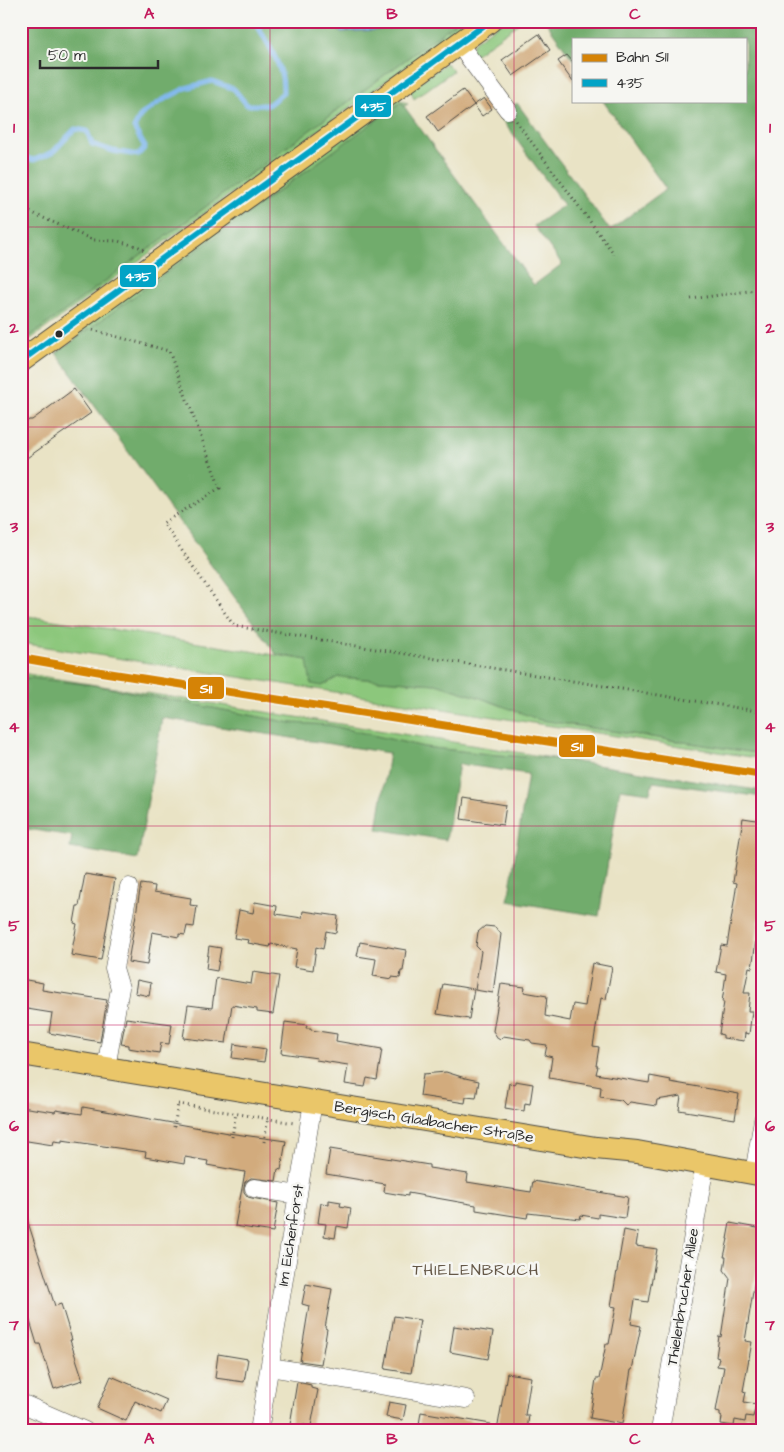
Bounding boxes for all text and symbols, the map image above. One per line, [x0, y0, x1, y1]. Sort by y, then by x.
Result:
text: A [144, 3, 155, 25]
text: B [386, 3, 398, 25]
text: C [629, 3, 641, 25]
scale bar [40, 38, 158, 70]
legend [572, 38, 746, 102]
text: 50 m [48, 45, 86, 66]
text: Bahn S11 [616, 47, 669, 68]
text: 435 [616, 73, 645, 94]
line badge: 435 [354, 94, 392, 118]
text: 435 [360, 97, 387, 117]
text: 1 [13, 117, 16, 139]
text: 1 [769, 117, 772, 139]
line badge: 435 [119, 264, 157, 288]
text: 435 [125, 267, 152, 287]
text: 2 [8, 317, 19, 339]
text: 2 [764, 317, 775, 339]
unlabelled marker [54, 329, 64, 339]
text: 3 [9, 516, 19, 538]
text: 3 [765, 516, 775, 538]
line badge: S11 [187, 676, 225, 700]
text: S11 [199, 679, 212, 699]
text: 4 [9, 716, 20, 738]
text: 4 [765, 716, 776, 738]
line badge: S11 [558, 734, 596, 758]
text: S11 [570, 737, 583, 757]
text: 5 [8, 915, 20, 937]
text: 5 [764, 915, 776, 937]
street label: Bergisch Gladbacher Straße [333, 1096, 535, 1149]
text: 6 [9, 1115, 19, 1137]
text: 6 [765, 1115, 775, 1137]
street label: Im Eichenforst [273, 1183, 309, 1287]
street label: Thielenbrucher Allee [662, 1227, 704, 1367]
district label: THIELENBRUCH [413, 1259, 539, 1281]
text: 7 [8, 1314, 19, 1336]
text: 7 [764, 1314, 775, 1336]
text: A [144, 1428, 155, 1450]
text: B [386, 1428, 398, 1450]
text: C [629, 1428, 641, 1450]

